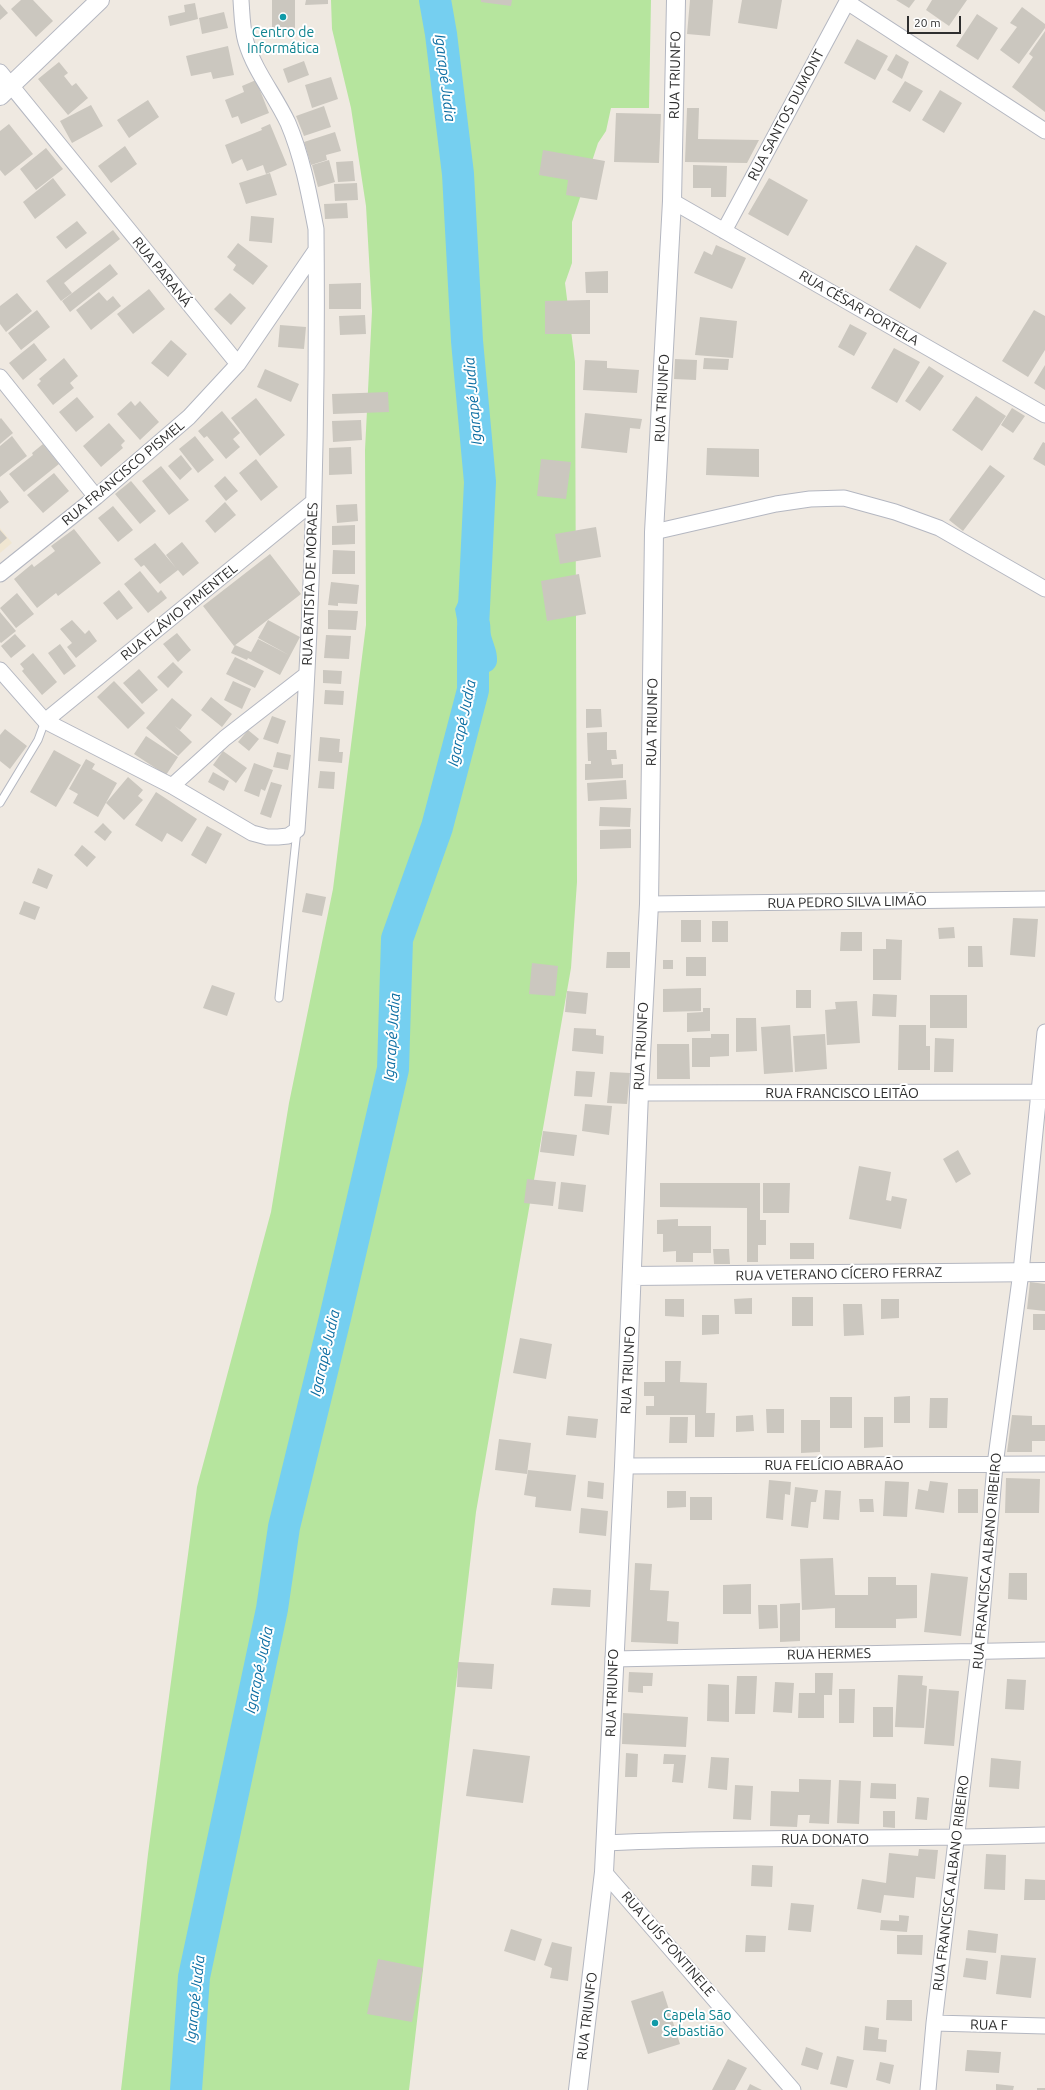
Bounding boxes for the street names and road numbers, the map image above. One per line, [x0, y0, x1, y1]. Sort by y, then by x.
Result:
street label: RUA TRIUNFO [666, 31, 684, 119]
street label: RUA SANTOS DUMONT [744, 47, 828, 183]
street label: RUA PARANÁ [129, 234, 195, 310]
street label: RUA CÉSAR PORTELA [796, 267, 922, 349]
street label: RUA TRIUNFO [651, 353, 673, 443]
street label: RUA FRANCISCO PISMEL [58, 417, 188, 529]
street label: RUA BATISTA DE MORAES [299, 502, 321, 666]
street label: RUA FLÁVIO PIMENTEL [117, 560, 241, 664]
street label: RUA TRIUNFO [643, 678, 661, 766]
street label: RUA PEDRO SILVA LIMÃO [767, 892, 927, 912]
street label: RUA TRIUNFO [630, 1001, 652, 1091]
street label: RUA FRANCISCO LEITÃO [765, 1085, 919, 1101]
street label: RUA VETERANO CÍCERO FERRAZ [735, 1264, 943, 1284]
street label: RUA TRIUNFO [617, 1325, 639, 1415]
street label: RUA FRANCISCA ALBANO RIBEIRO [969, 1452, 1005, 1670]
street label: RUA FELÍCIO ABRAÃO [764, 1457, 904, 1473]
street label: RUA HERMES [787, 1645, 871, 1663]
street label: RUA TRIUNFO [602, 1649, 622, 1737]
street label: RUA FRANCISCA ALBANO RIBEIRO [929, 1774, 973, 1992]
street label: RUA DONATO [781, 1831, 869, 1847]
street label: RUA LUÍS FONTINELE [618, 1888, 718, 2000]
street label: RUA TRIUNFO [573, 1971, 601, 2061]
street label: RUA F [970, 2016, 1008, 2034]

